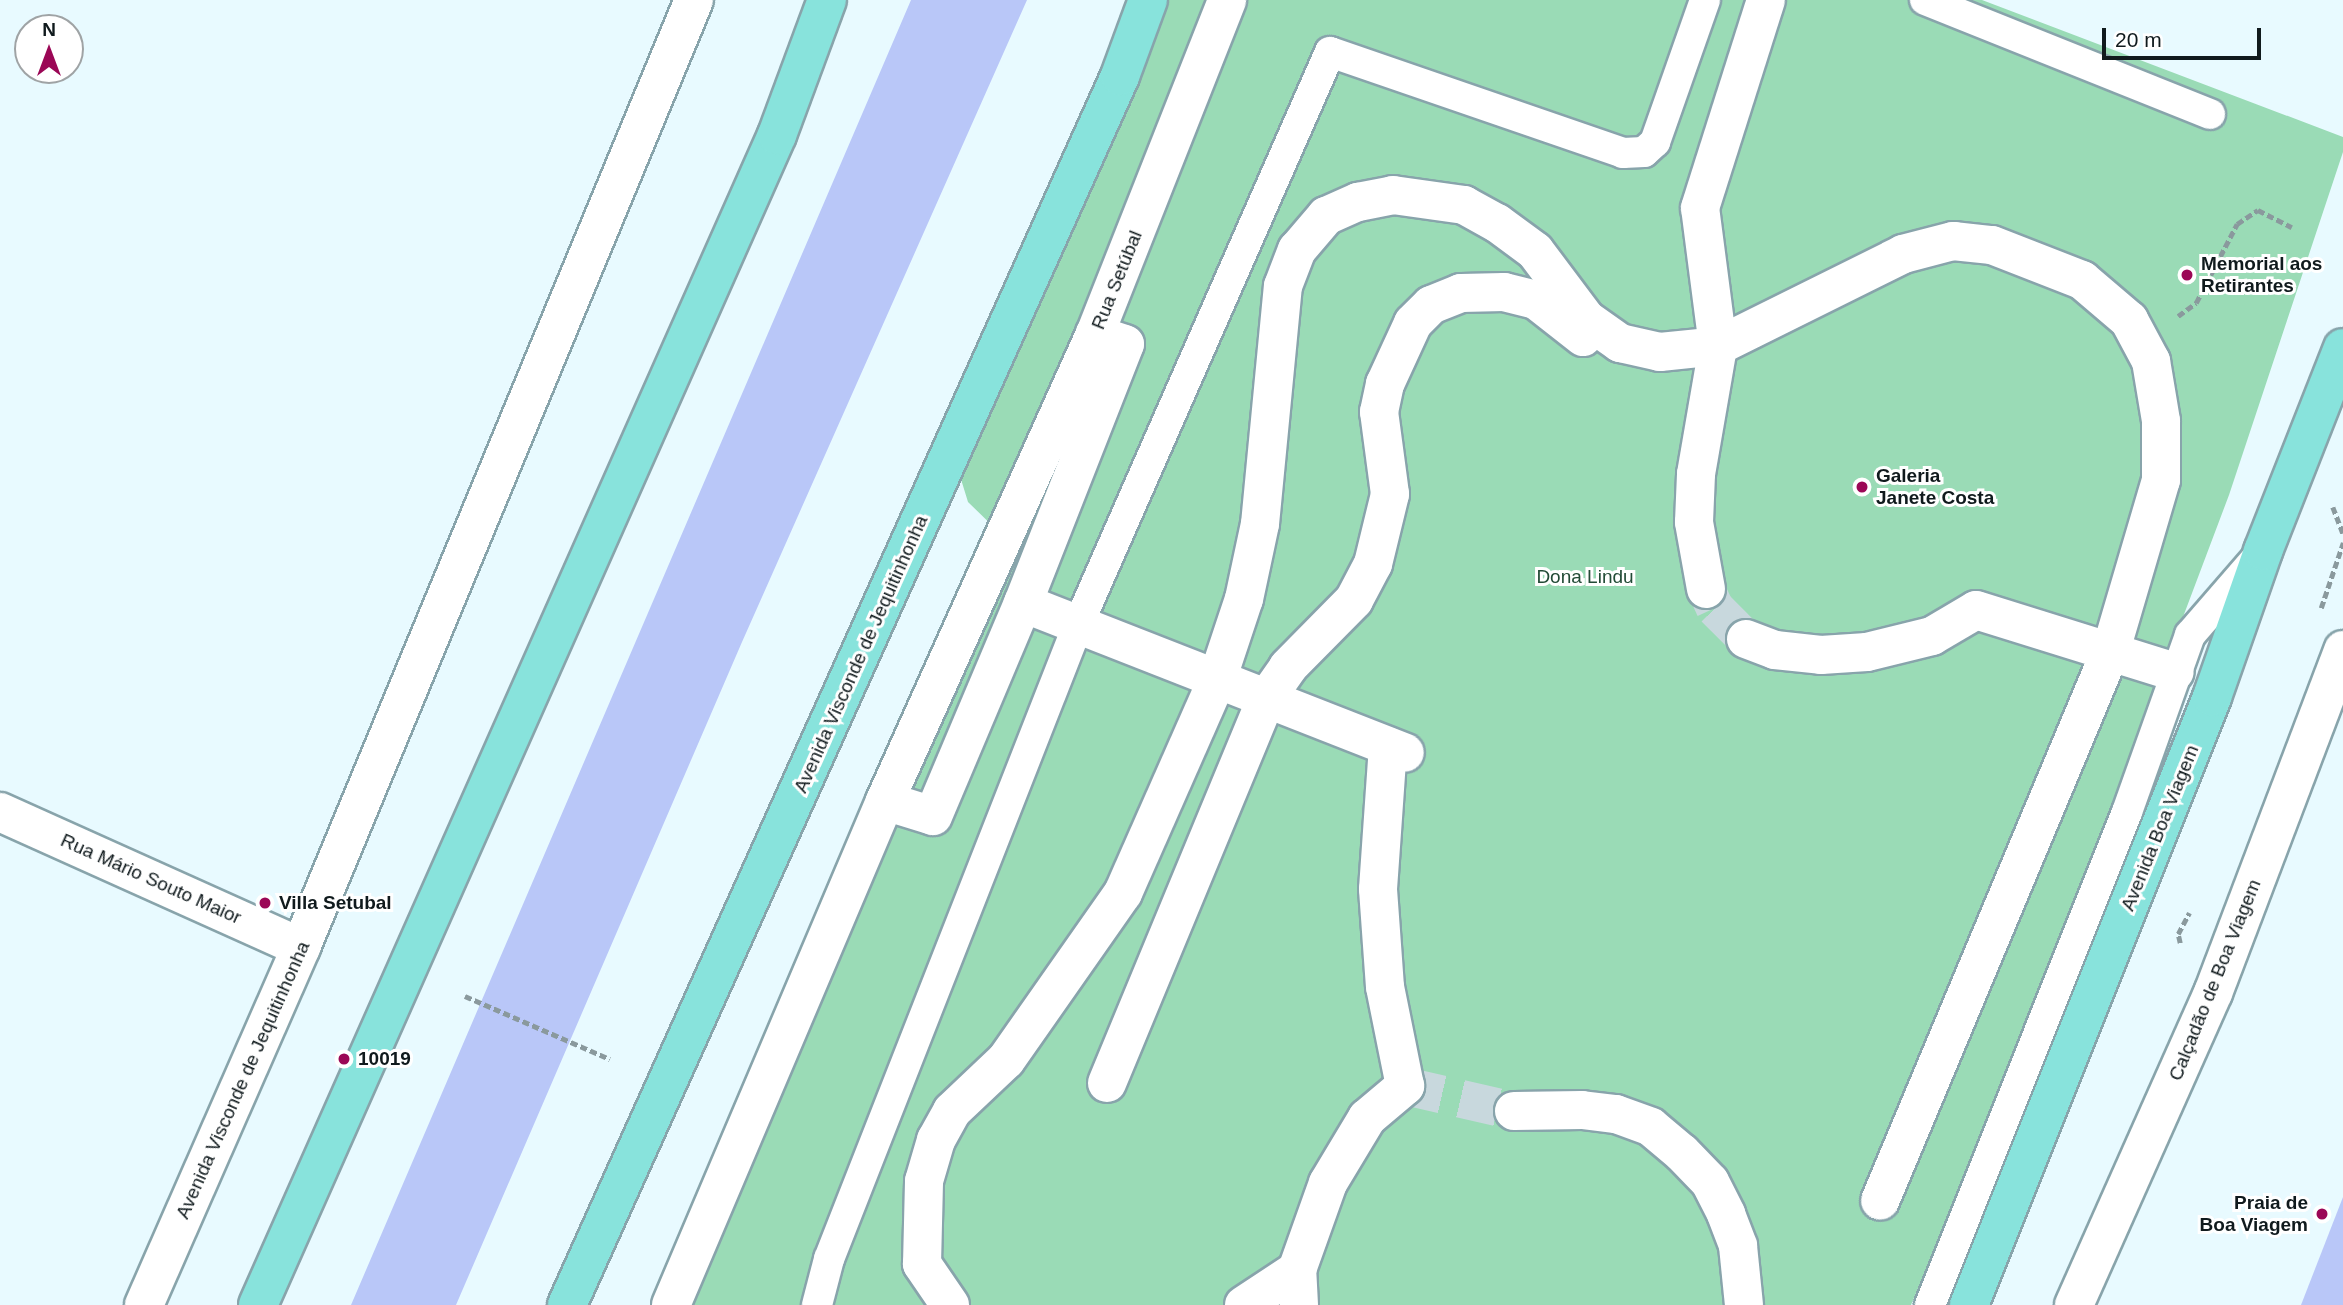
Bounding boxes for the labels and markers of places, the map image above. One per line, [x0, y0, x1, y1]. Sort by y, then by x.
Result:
place label: Memorial aos Retirantes [2201, 253, 2322, 297]
marker: Memorial aos Retirantes [2179, 267, 2195, 283]
place label: Galeria Janete Costa [1876, 465, 1994, 509]
marker: Galeria Janete Costa [1854, 479, 1870, 495]
place label: Villa Setubal [279, 892, 392, 914]
marker: Villa Setubal [257, 895, 273, 911]
place label: 10019 [358, 1048, 411, 1070]
marker: 10019 [336, 1051, 352, 1067]
place label: Praia de Boa Viagem [2200, 1192, 2308, 1236]
marker: Praia de Boa Viagem [2314, 1206, 2330, 1222]

